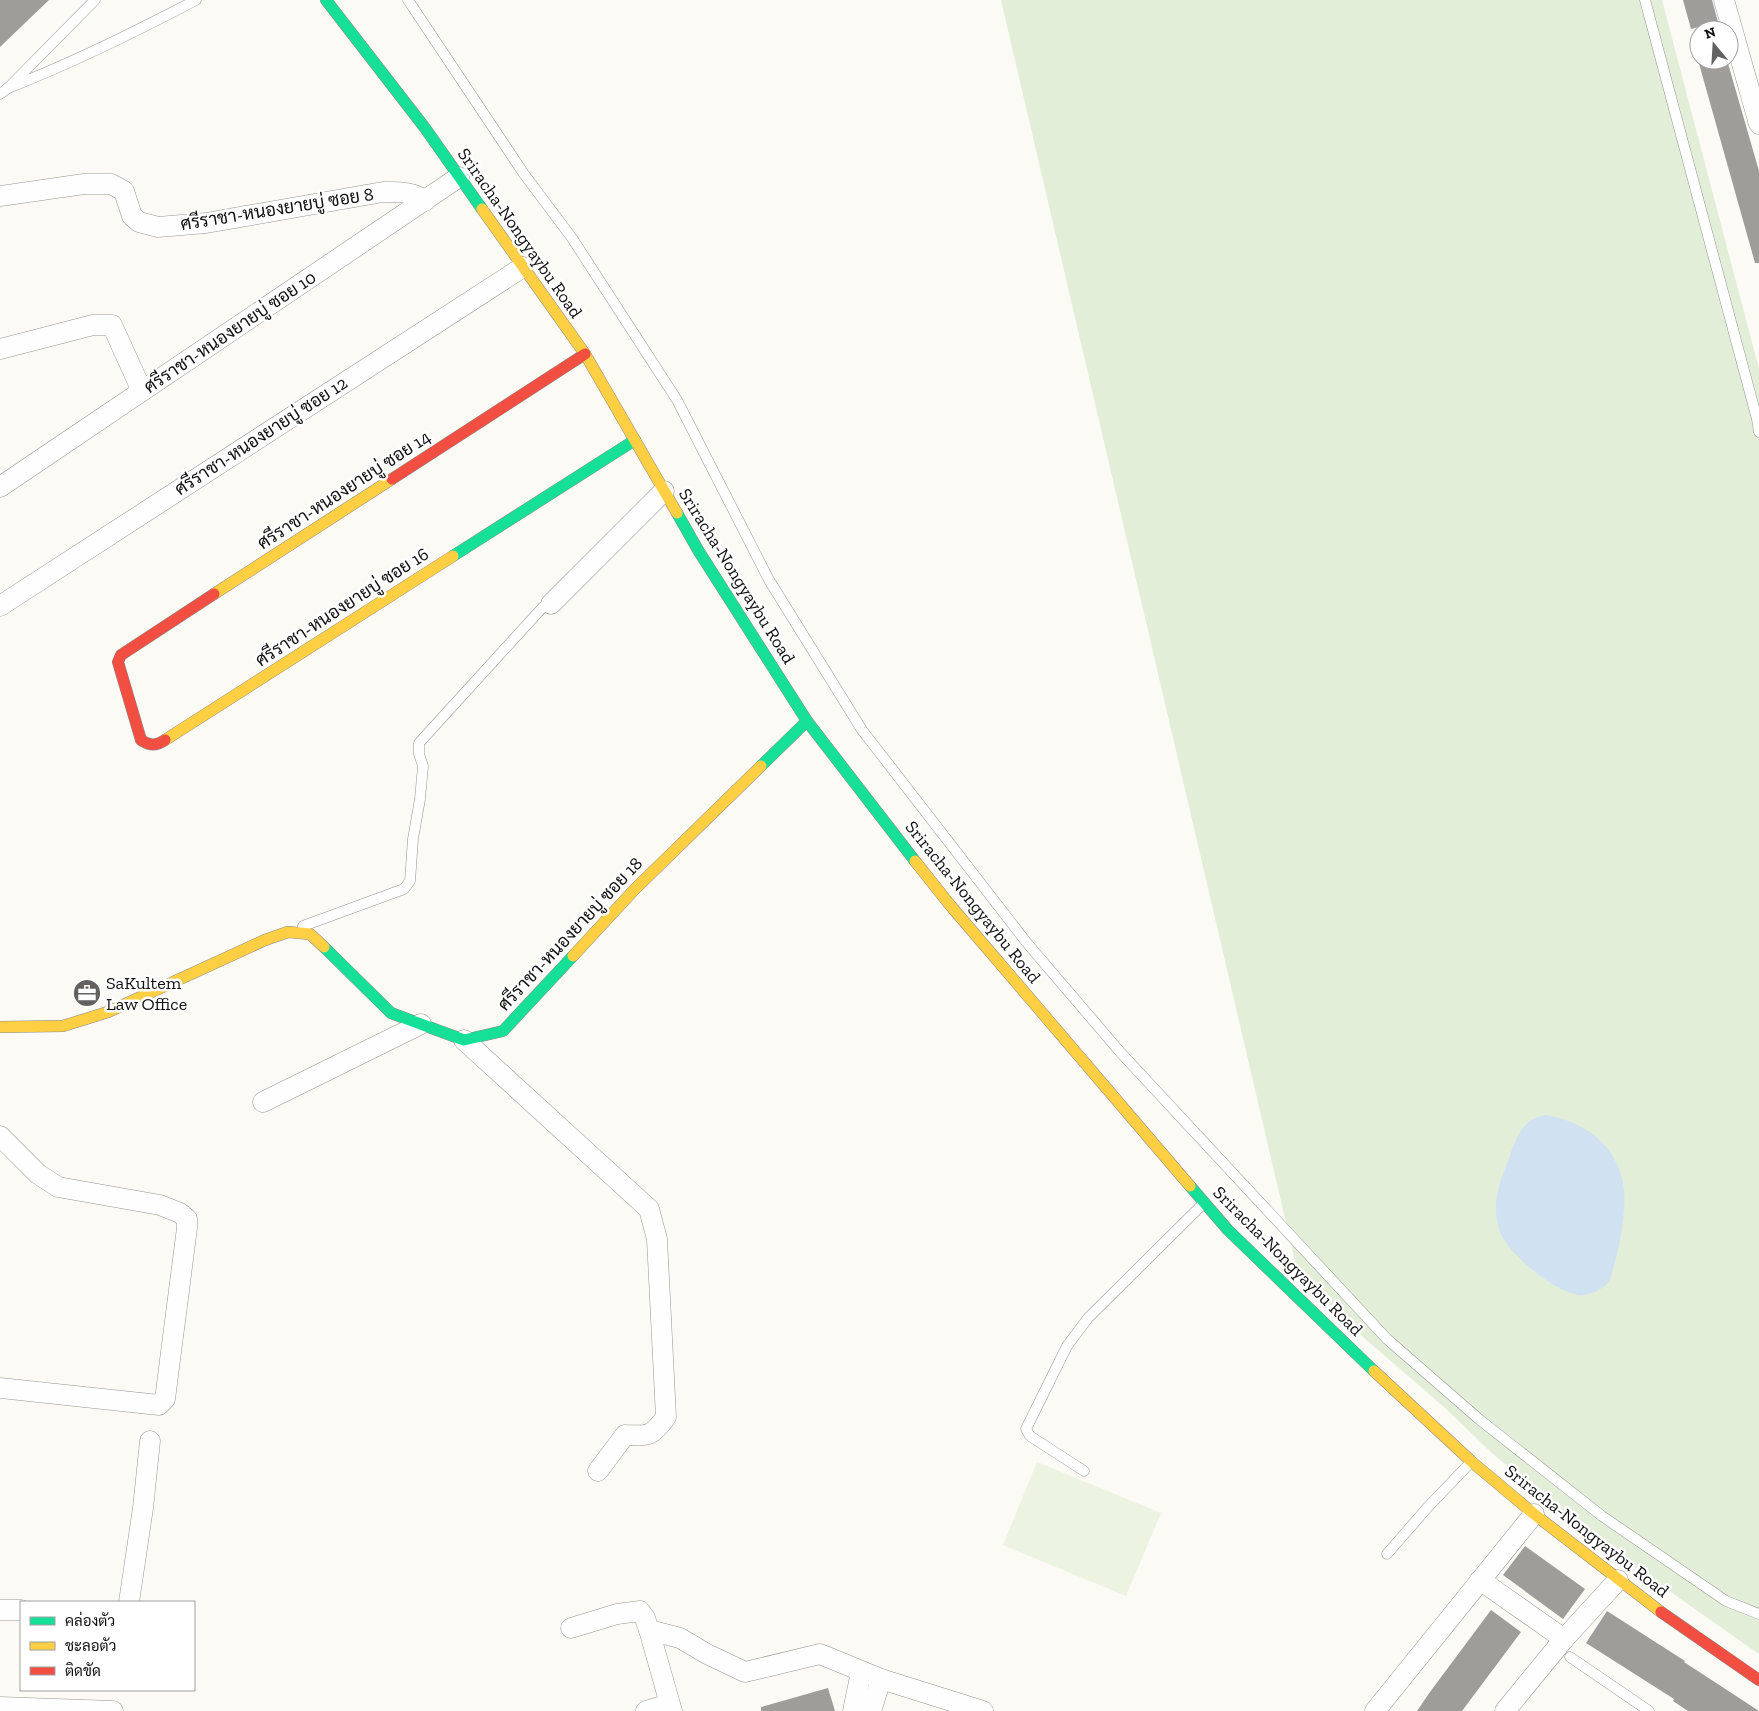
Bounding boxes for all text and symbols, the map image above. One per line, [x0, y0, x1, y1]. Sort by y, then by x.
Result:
north arrow [1689, 20, 1739, 70]
text: N [1702, 23, 1718, 43]
street label: Sriracha-Nongyaybu Road [453, 144, 587, 322]
street label: ศรีราชา-หนองยายบู่ ซอย 8 [179, 181, 375, 237]
street label: ศรีราชา-หนองยายบู่ ซอย 10 [139, 264, 321, 400]
street label: ศรีราชา-หนองยายบู่ ซอย 12 [169, 370, 353, 502]
street label: ศรีราชา-หนองยายบู่ ซอย 14 [252, 424, 436, 556]
street label: Sriracha-Nongyaybu Road [674, 484, 800, 668]
street label: ศรีราชา-หนองยายบู่ ซอย 16 [250, 541, 434, 673]
street label: Sriracha-Nongyaybu Road [901, 816, 1045, 988]
street label: ศรีราชา-หนองยายบู่ ซอย 18 [492, 851, 648, 1017]
place label: SaKultem Law Office [106, 972, 187, 1015]
office icon: SaKultem Law Office [72, 978, 102, 1008]
street label: Sriracha-Nongyaybu Road [1209, 1182, 1368, 1341]
street label: Sriracha-Nongyaybu Road [1500, 1460, 1674, 1602]
legend [20, 1601, 195, 1691]
text: คล่องตัว [65, 1611, 115, 1630]
text: ชะลอตัว [65, 1637, 116, 1655]
text: ติดขัด [65, 1662, 101, 1680]

